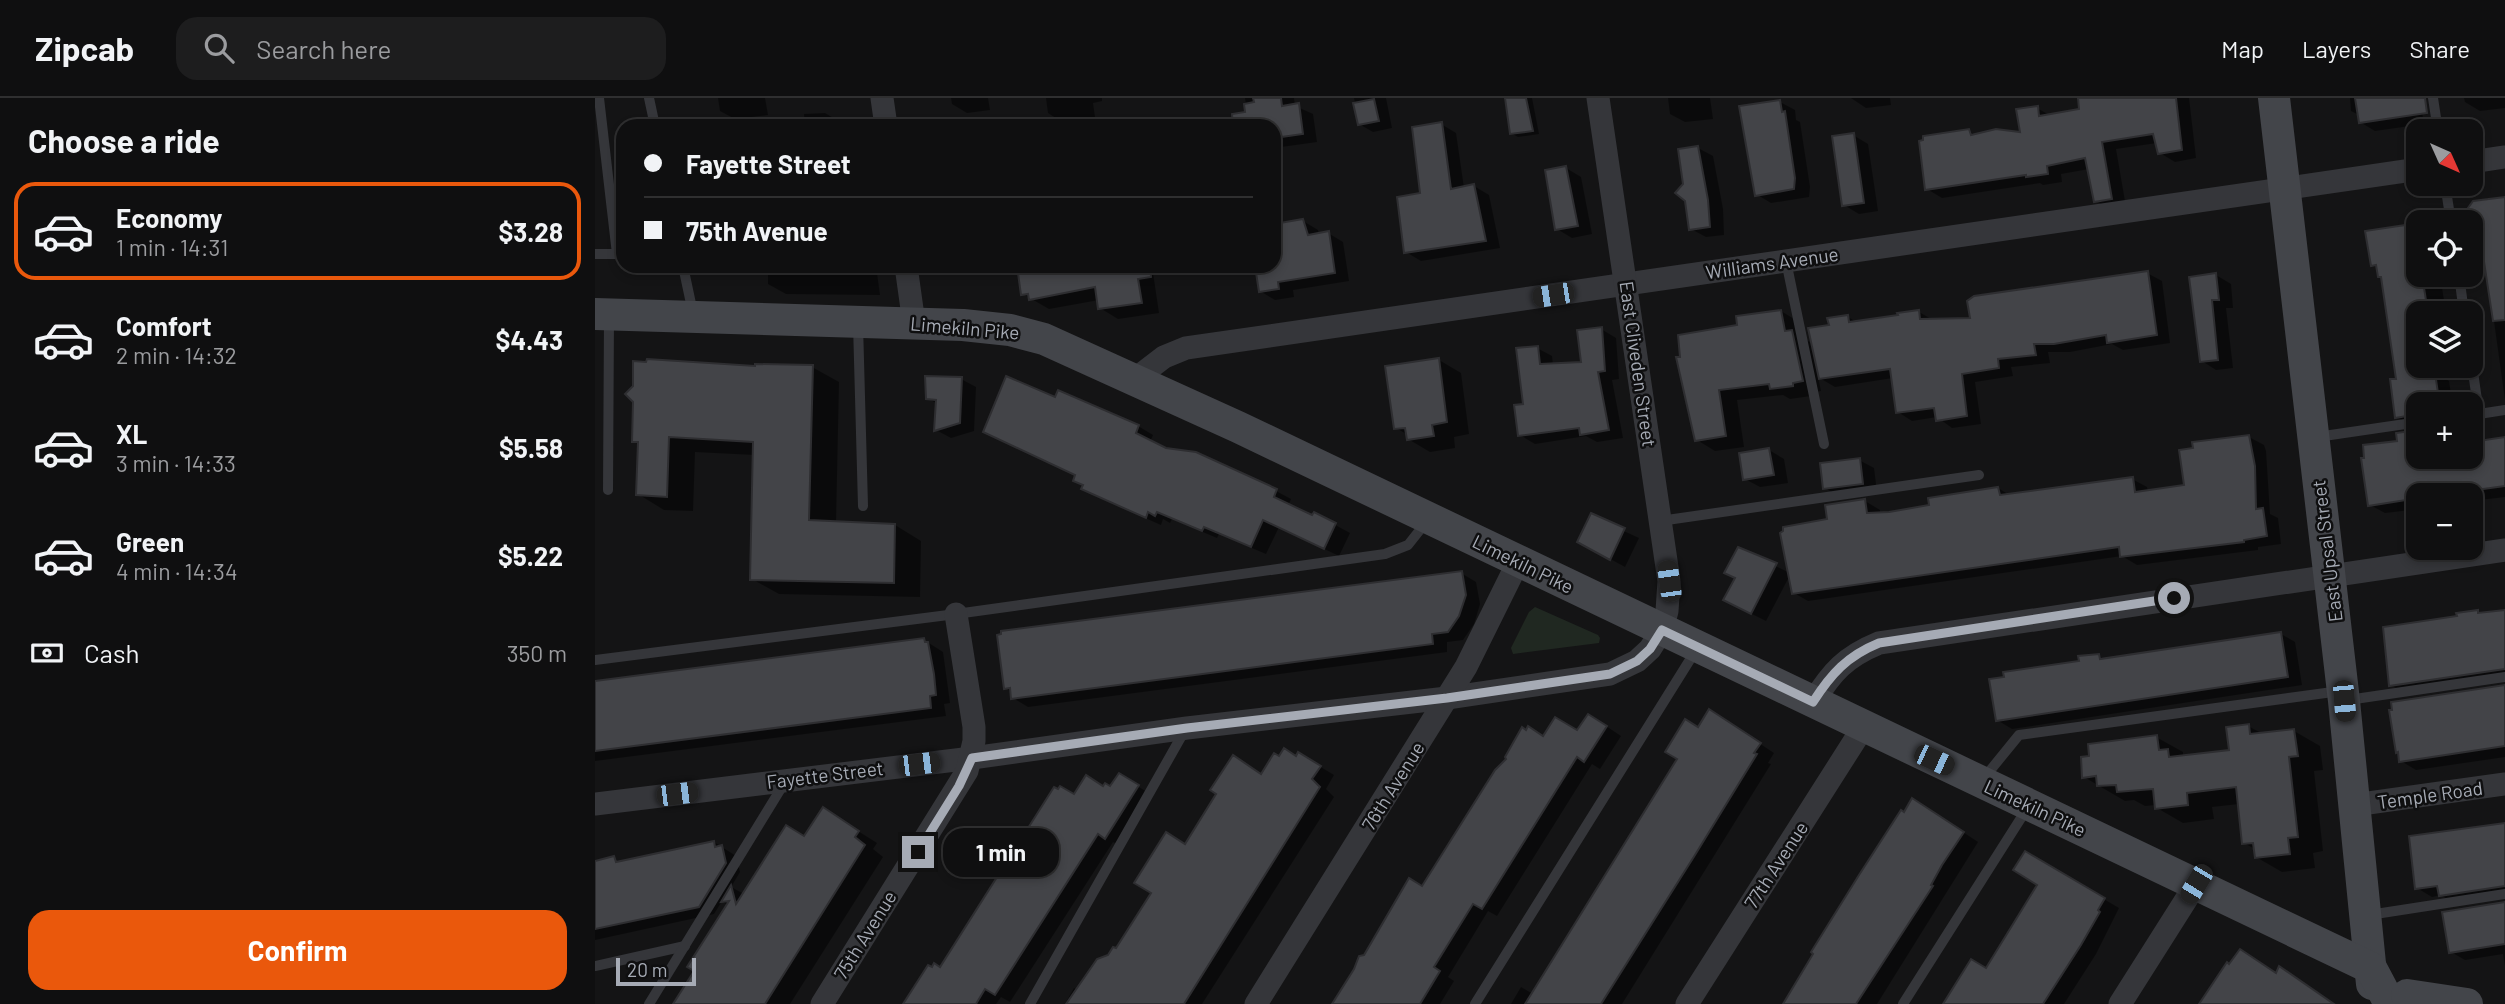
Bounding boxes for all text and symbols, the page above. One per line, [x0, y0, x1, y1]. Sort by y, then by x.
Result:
search box [176, 17, 666, 80]
text: Zipcab [35, 28, 134, 68]
icon: search [200, 29, 238, 67]
text: Search here [256, 33, 391, 64]
text: Map [2221, 34, 2264, 63]
text: Layers [2302, 34, 2371, 63]
text: Share [2409, 34, 2470, 63]
north arrow [2406, 119, 2483, 196]
map controls [2406, 119, 2483, 560]
text: Choose a ride [28, 121, 220, 159]
text: Fayette Street [686, 148, 851, 179]
icon: car [32, 200, 95, 263]
text: Economy [116, 202, 222, 233]
button: locate [2406, 210, 2483, 287]
text: 75th Avenue [686, 215, 828, 246]
text: $3.28 [498, 216, 563, 247]
text: 1 min · 14:31 [116, 233, 228, 261]
street label: Williams Avenue [1704, 242, 1840, 283]
street label: East Cliveden Street [1615, 280, 1662, 448]
car [1531, 281, 1576, 309]
button: layers [2406, 301, 2483, 378]
icon: car [32, 308, 95, 371]
text: Comfort [116, 310, 212, 341]
street label: Limekiln Pike [909, 311, 1021, 344]
text: $4.43 [496, 324, 563, 355]
text: 2 min · 14:32 [116, 341, 237, 369]
button: + [2406, 392, 2483, 469]
icon: car [32, 416, 95, 479]
text: XL [116, 418, 147, 449]
text: $5.58 [499, 432, 563, 463]
text: 3 min · 14:33 [116, 449, 236, 477]
street label: East Upsal Street [2306, 479, 2347, 623]
button: − [2406, 483, 2483, 560]
icon: car [32, 524, 95, 587]
text: Green [116, 526, 184, 557]
street label: Limekiln Pike [1469, 529, 1577, 598]
text: $5.22 [498, 540, 563, 571]
text: 4 min · 14:34 [116, 557, 238, 585]
car [1656, 559, 1683, 603]
route start [2158, 582, 2190, 614]
icon: cash [28, 634, 66, 672]
text: Cash [84, 637, 139, 668]
text: 350 m [507, 639, 567, 667]
car [2332, 679, 2357, 723]
street label: 76th Avenue [1356, 737, 1429, 834]
car [1911, 742, 1958, 778]
car [897, 751, 942, 777]
street label: Fayette Street [765, 756, 885, 793]
street label: Limekiln Pike [1981, 774, 2090, 841]
street label: Temple Road [2376, 776, 2484, 813]
car [655, 781, 700, 807]
street label: 77th Avenue [1739, 817, 1812, 913]
callout: 1 min [943, 828, 1058, 876]
route end [902, 836, 934, 868]
text: 1 min [976, 838, 1026, 866]
car [2177, 861, 2216, 907]
street label: 75th Avenue [828, 886, 901, 983]
button: Confirm [28, 910, 567, 990]
scale bar [616, 955, 697, 987]
text: 20 m [627, 958, 667, 981]

